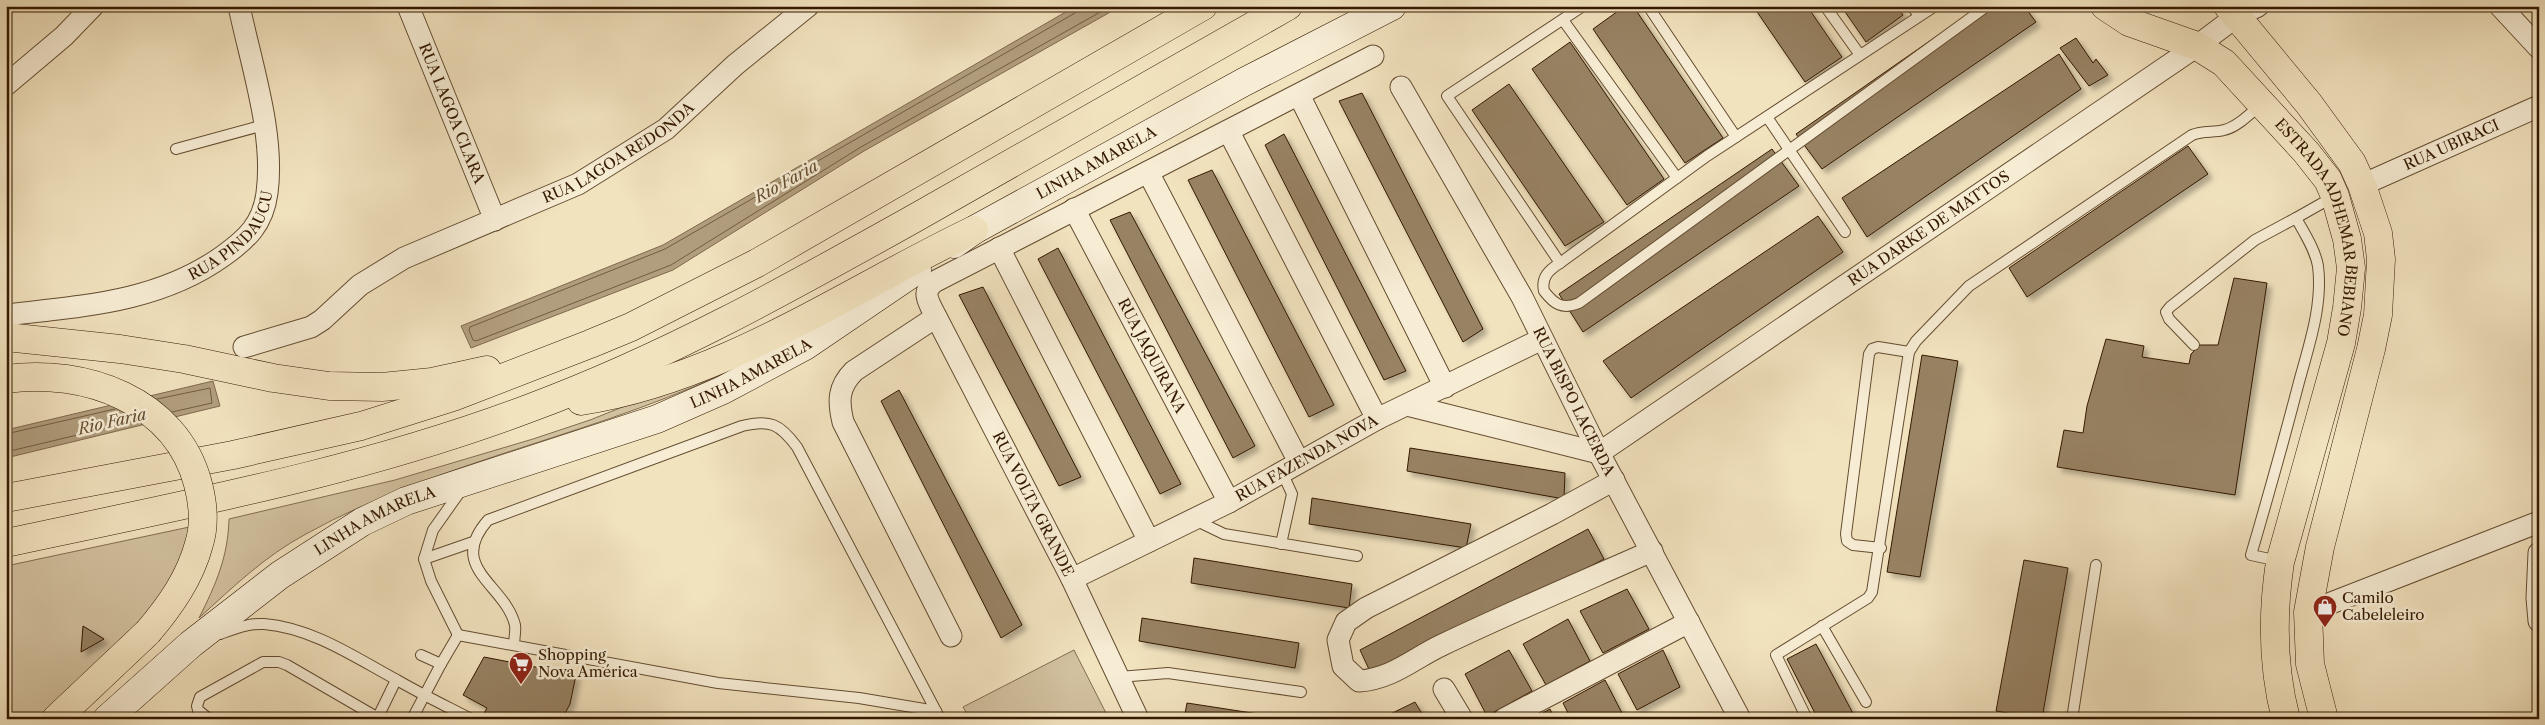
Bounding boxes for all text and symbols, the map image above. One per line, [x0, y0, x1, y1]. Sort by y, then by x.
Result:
street label: RUA LAGOA CLARA [415, 40, 490, 187]
street label: RUA LAGOA REDONDA [539, 97, 699, 207]
street label: ESTRADA ADHEMAR BEBIANO [2271, 114, 2361, 338]
street label: RUA UBIRACI [2400, 115, 2502, 174]
street label: LINHA AMARELA [1033, 121, 1160, 203]
water label: Rio Faria [749, 155, 822, 208]
street label: RUA DARKE DE MATTOS [1844, 166, 2013, 290]
street label: RUA PINDAUCU [185, 189, 276, 284]
street label: RUA JAQUIRANA [1114, 295, 1191, 417]
street label: RUA BISPO LACERDA [1529, 324, 1620, 480]
street label: LINHA AMARELA [687, 334, 816, 412]
water label: Rio Faria [74, 403, 149, 439]
street label: RUA FAZENDA NOVA [1232, 410, 1382, 506]
street label: RUA VOLTA GRANDE [989, 428, 1078, 580]
street label: LINHA AMARELA [310, 482, 439, 559]
place label: Camilo Cabeleleiro [2342, 588, 2425, 624]
shop icon: Camilo Cabeleleiro [2312, 594, 2338, 628]
place label: Shopping Nova América [538, 645, 638, 681]
supermarket icon: Shopping Nova América [508, 651, 534, 685]

